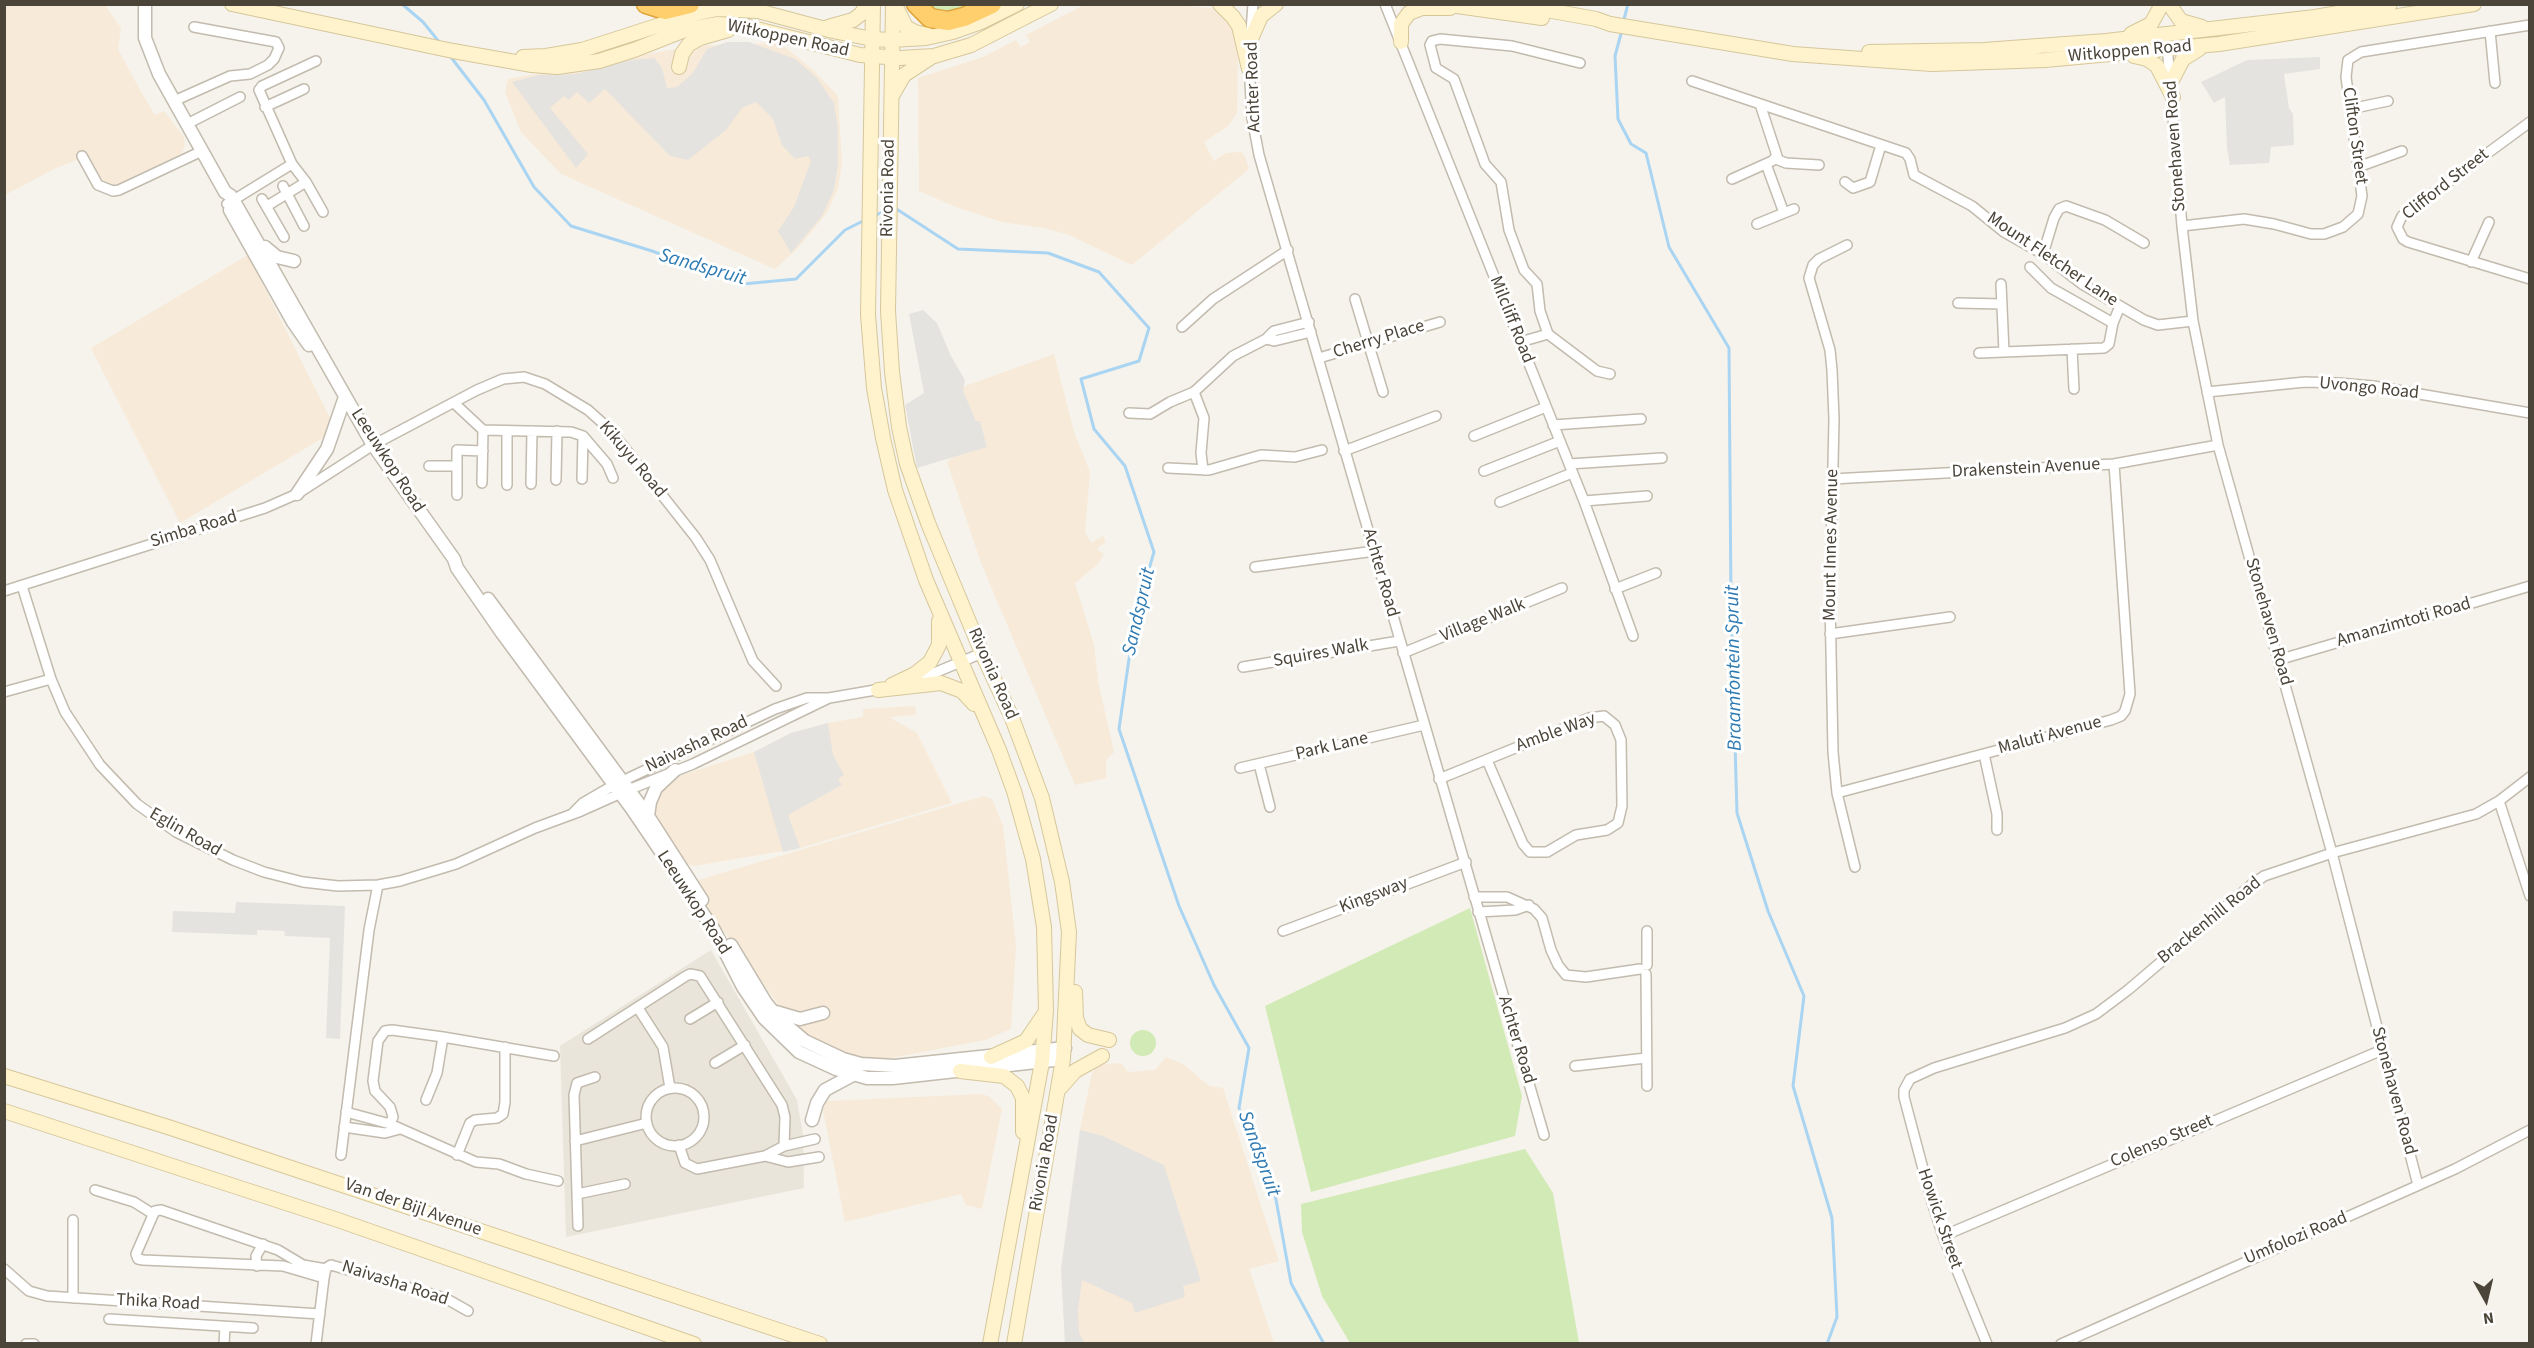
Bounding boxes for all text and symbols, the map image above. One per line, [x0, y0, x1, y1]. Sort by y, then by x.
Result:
street label: Witkoppen Road [725, 16, 851, 62]
street label: Witkoppen Road [2067, 36, 2193, 68]
street label: Achter Road [1242, 41, 1266, 133]
street label: Stonehaven Road [2161, 80, 2191, 212]
street label: Clifton Street [2336, 86, 2372, 186]
street label: Rivonia Road [877, 139, 901, 237]
street label: Clifford Street [2398, 144, 2494, 226]
street label: Mount Fletcher Lane [1982, 208, 2122, 312]
water label: Sandspruit [656, 244, 748, 292]
street label: Milcliff Road [1484, 273, 1538, 367]
street label: Cherry Place [1331, 316, 1427, 364]
street label: Uvongo Road [2318, 373, 2420, 405]
street label: Leeuwkop Road [345, 405, 429, 517]
street label: Kikuyu Road [594, 417, 670, 503]
street label: Drakenstein Avenue [1951, 454, 2101, 484]
street label: Mount Innes Avenue [1820, 469, 1844, 621]
street label: Simba Road [148, 507, 240, 553]
street label: Achter Road [1357, 526, 1403, 620]
street label: Stonehaven Road [2239, 556, 2297, 688]
water label: Sandspruit [1118, 566, 1162, 658]
water label: Braamfontein Spruit [1722, 585, 1748, 751]
street label: Village Walk [1437, 594, 1529, 648]
street label: Amanzimtoti Road [2334, 594, 2474, 652]
street label: Rivonia Road [962, 625, 1022, 723]
street label: Squires Walk [1272, 635, 1370, 673]
street label: Amble Way [1513, 709, 1599, 757]
street label: Naivasha Road [642, 712, 752, 778]
street label: Maluti Avenue [1996, 712, 2104, 760]
street label: Park Lane [1294, 728, 1370, 766]
street label: Eglin Road [145, 804, 225, 862]
street label: Leeuwkop Road [651, 847, 735, 959]
street label: Kingsway [1337, 873, 1411, 919]
street label: Brackenhill Road [2154, 873, 2266, 969]
street label: Achter Road [1492, 993, 1540, 1087]
street label: Stonehaven Road [2366, 1025, 2420, 1157]
water label: Sandspruit [1231, 1108, 1285, 1200]
street label: Colenso Street [2107, 1111, 2217, 1173]
street label: Rivonia Road [1026, 1113, 1064, 1213]
street label: Howick Street [1912, 1166, 1966, 1272]
street label: Van der Bijl Avenue [342, 1174, 484, 1242]
street label: Umfolozi Road [2241, 1208, 2351, 1270]
street label: Naivasha Road [339, 1257, 451, 1311]
north arrow [2456, 1270, 2516, 1330]
street label: Thika Road [116, 1290, 200, 1316]
text: N [2482, 1306, 2495, 1329]

